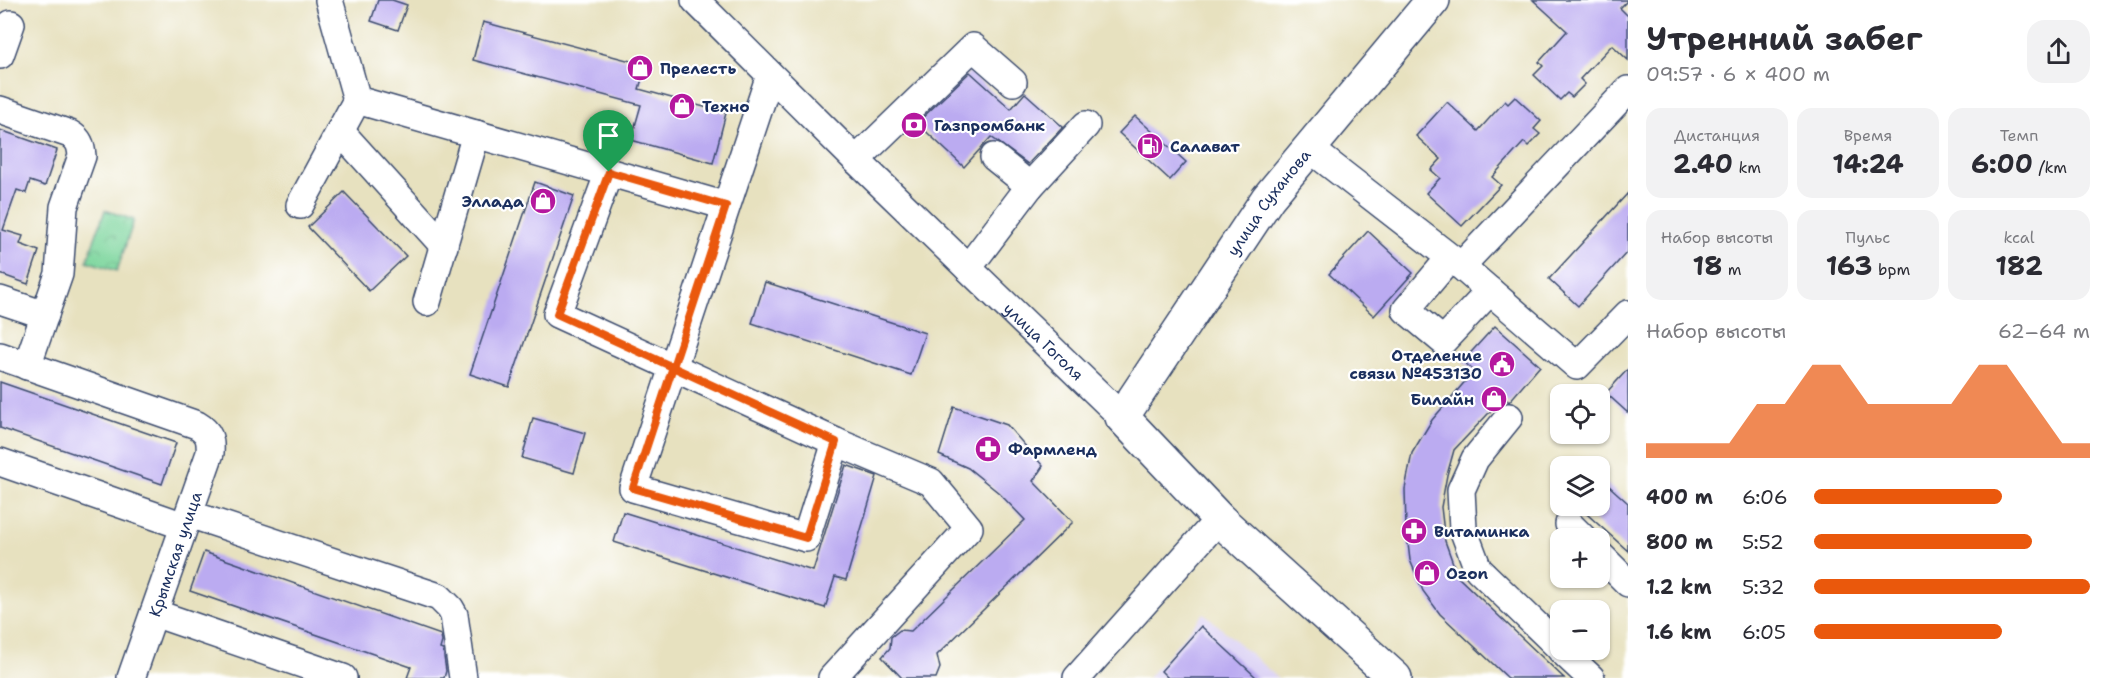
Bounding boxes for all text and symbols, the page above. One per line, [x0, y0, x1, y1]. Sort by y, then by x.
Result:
text: Утренний забег [1646, 16, 1923, 61]
button: share [2027, 20, 2090, 83]
shop icon: Прелесть [625, 53, 655, 83]
place label: Прелесть [660, 58, 736, 79]
text: 09:57 · 6 × 400 m [1646, 61, 1830, 87]
shop icon: Техно [667, 91, 697, 121]
place label: Техно [702, 96, 750, 117]
pin [583, 110, 634, 172]
bank icon: Газпромбанк [899, 110, 929, 140]
place label: Газпромбанк [934, 115, 1045, 136]
icon: arrive [592, 119, 625, 152]
text: Дистанция [1674, 125, 1760, 146]
text: Время [1844, 125, 1892, 146]
text: Темп [2000, 125, 2038, 146]
fuel station icon: Салават [1135, 131, 1165, 161]
place label: Салават [1170, 136, 1240, 157]
street label: улица Суханова [1222, 145, 1315, 260]
text: 2.40 [1673, 146, 1733, 181]
text: 14:24 [1832, 146, 1904, 181]
text: 6:00 [1971, 146, 2033, 181]
text: km [1733, 157, 1761, 178]
text: /km [2033, 157, 2067, 178]
shop icon: Эллада [528, 186, 558, 216]
place label: Эллада [462, 191, 524, 212]
text: Набор высоты [1661, 227, 1773, 248]
text: Пульс [1846, 227, 1890, 248]
text: kcal [2003, 227, 2035, 248]
text: 18 [1692, 248, 1722, 283]
text: 163 [1826, 248, 1873, 283]
text: 182 [1995, 248, 2043, 283]
text: m [1722, 259, 1742, 280]
text: bpm [1873, 259, 1910, 280]
street label: улица Гоголя [999, 298, 1088, 385]
text: Набор высоты [1646, 318, 1786, 344]
text: 62–64 m [1998, 318, 2090, 344]
place label: Отделение связи №453130 [1349, 345, 1482, 384]
public building icon: Отделение связи №453130 [1487, 349, 1517, 379]
shop icon: Билайн [1479, 384, 1509, 414]
map controls [1550, 384, 1610, 660]
button: locate [1550, 384, 1610, 444]
place label: Билайн [1410, 389, 1474, 410]
pharmacy icon: Фармленд [973, 434, 1003, 464]
place label: Фармленд [1008, 439, 1098, 460]
button: layers [1550, 456, 1610, 516]
text: 400 m [1646, 484, 1713, 510]
text: 6:06 [1742, 484, 1788, 510]
street label: Крымская улица [144, 489, 207, 620]
pharmacy icon: Витаминка [1399, 516, 1429, 546]
place label: Витаминка [1434, 521, 1529, 542]
button: + [1550, 528, 1610, 588]
text: 800 m [1646, 529, 1713, 555]
text: 5:52 [1742, 529, 1784, 555]
shop icon: Ozon [1412, 558, 1442, 588]
place label: Ozon [1446, 563, 1489, 584]
text: 1.2 km [1646, 574, 1712, 600]
text: 5:32 [1742, 574, 1785, 600]
button: − [1550, 600, 1610, 660]
text: 1.6 km [1646, 619, 1712, 645]
text: 6:05 [1742, 619, 1786, 645]

